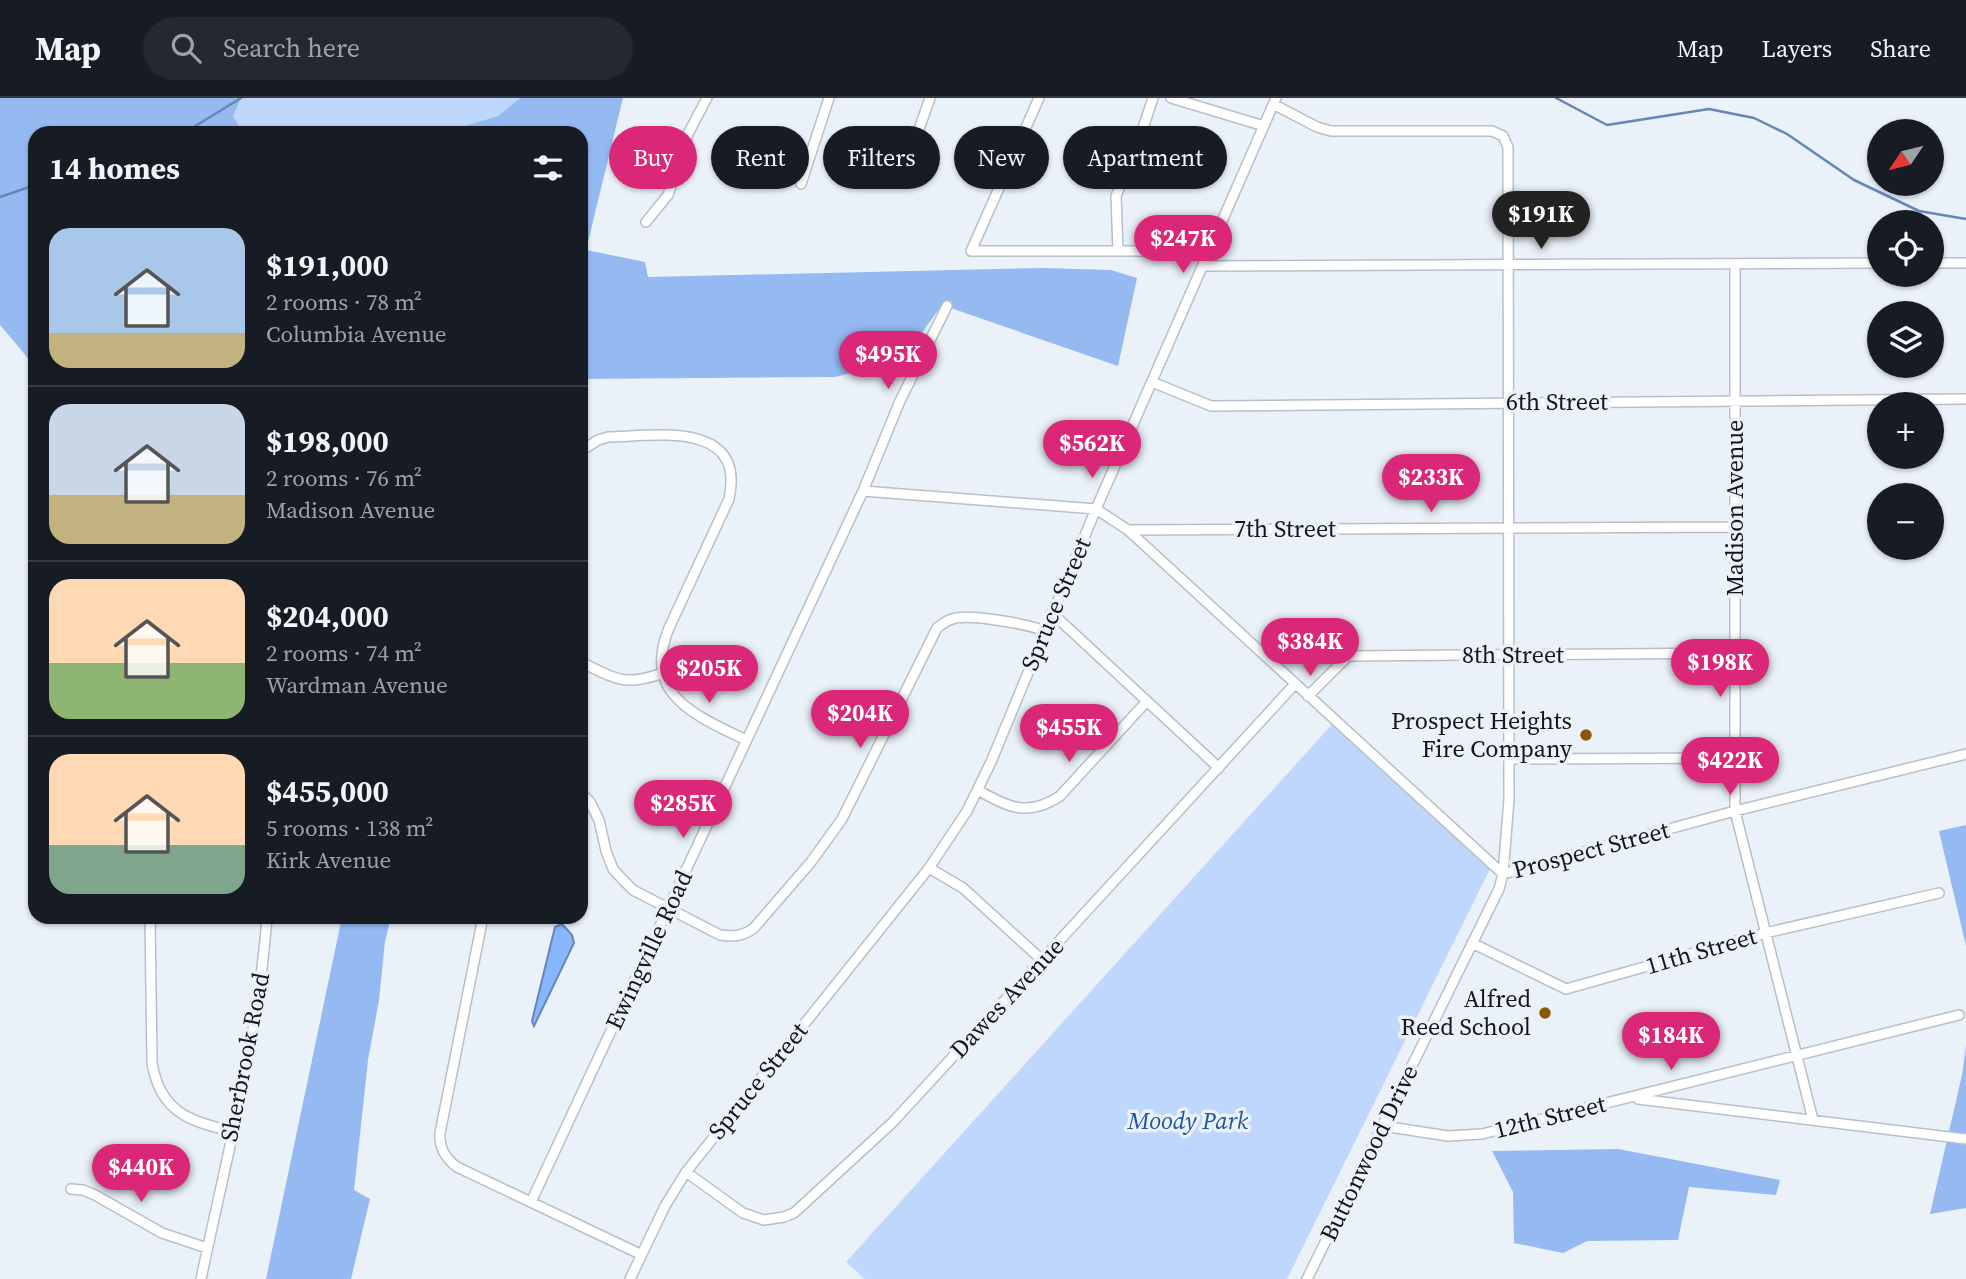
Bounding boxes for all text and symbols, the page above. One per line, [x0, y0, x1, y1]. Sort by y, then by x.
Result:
search box [143, 17, 633, 80]
text: Map [35, 26, 101, 71]
icon: search [167, 29, 205, 67]
text: Search here [223, 30, 360, 66]
text: Map [1677, 32, 1724, 65]
text: Layers [1762, 32, 1832, 65]
text: Share [1870, 32, 1931, 65]
north arrow [1867, 119, 1944, 196]
map controls [1867, 119, 1944, 560]
chip: Buy [609, 126, 697, 189]
chip: Rent [711, 126, 809, 189]
chip: Filters [823, 126, 940, 189]
chip: New [954, 126, 1049, 189]
chip: Apartment [1063, 126, 1227, 189]
text: 14 homes [49, 148, 180, 189]
icon: filters [529, 149, 567, 187]
pin: $191K [1492, 192, 1590, 251]
text: $191K [1508, 198, 1574, 230]
button: locate [1867, 210, 1944, 287]
pin: $247K [1134, 216, 1232, 275]
text: $247K [1150, 222, 1216, 254]
text: $191,000 [266, 245, 389, 286]
icon: home [105, 256, 189, 340]
text: 2 rooms · 78 m² [266, 286, 422, 318]
button: layers [1867, 301, 1944, 378]
text: Columbia Avenue [266, 318, 446, 350]
pin: $495K [839, 331, 937, 391]
text: $495K [855, 338, 921, 370]
street label: 6th Street [1506, 385, 1608, 418]
button: + [1867, 392, 1944, 469]
pin: $562K [1043, 420, 1141, 480]
street label: Madison Avenue [1718, 420, 1751, 596]
text: $198,000 [266, 421, 389, 462]
text: $562K [1059, 427, 1125, 459]
icon: home [105, 432, 189, 516]
pin: $233K [1382, 454, 1480, 514]
text: $233K [1398, 461, 1464, 493]
text: 2 rooms · 76 m² [266, 462, 422, 494]
button: − [1867, 483, 1944, 560]
text: Madison Avenue [266, 494, 435, 526]
street label: 7th Street [1234, 512, 1336, 545]
street label: Spruce Street [1013, 532, 1098, 675]
text: $204,000 [266, 596, 389, 637]
icon: home [105, 607, 189, 691]
pin: $384K [1261, 618, 1359, 678]
text: $384K [1277, 625, 1343, 657]
text: 2 rooms · 74 m² [266, 637, 422, 669]
street label: 8th Street [1462, 638, 1564, 671]
pin: $198K [1671, 640, 1769, 699]
pin: $205K [660, 646, 758, 705]
text: $198K [1687, 646, 1753, 678]
text: $205K [676, 652, 742, 684]
text: Wardman Avenue [266, 669, 448, 701]
pin: $204K [811, 690, 909, 750]
text: $204K [827, 697, 893, 729]
pin: $455K [1020, 704, 1118, 764]
place label: Prospect Heights Fire Company [1391, 704, 1573, 765]
text: $455K [1036, 711, 1102, 743]
marker: Prospect Heights Fire Company [1578, 727, 1594, 743]
pin: $422K [1681, 738, 1779, 797]
text: $422K [1697, 744, 1763, 776]
text: $455,000 [266, 771, 389, 812]
pin: $285K [634, 780, 732, 840]
icon: home [105, 782, 189, 866]
text: $285K [650, 787, 716, 819]
text: 5 rooms · 138 m² [266, 812, 433, 844]
street label: Prospect Street [1509, 813, 1673, 886]
text: Kirk Avenue [266, 844, 391, 876]
street label: Ewingville Road [597, 864, 700, 1035]
street label: 11th Street [1642, 919, 1760, 982]
street label: Dawes Avenue [942, 930, 1071, 1065]
street label: Sherbrook Road [212, 969, 277, 1144]
place label: Alfred Reed School [1401, 982, 1531, 1043]
marker: Alfred Reed School [1537, 1005, 1553, 1021]
pin: $184K [1622, 1012, 1720, 1072]
street label: Spruce Street [700, 1015, 815, 1146]
text: $184K [1638, 1019, 1704, 1051]
street label: Buttonwood Drive [1311, 1059, 1426, 1247]
street label: 12th Street [1491, 1087, 1609, 1146]
park label: Moody Park [1127, 1104, 1249, 1137]
pin: $440K [92, 1144, 190, 1204]
text: $440K [108, 1151, 174, 1183]

